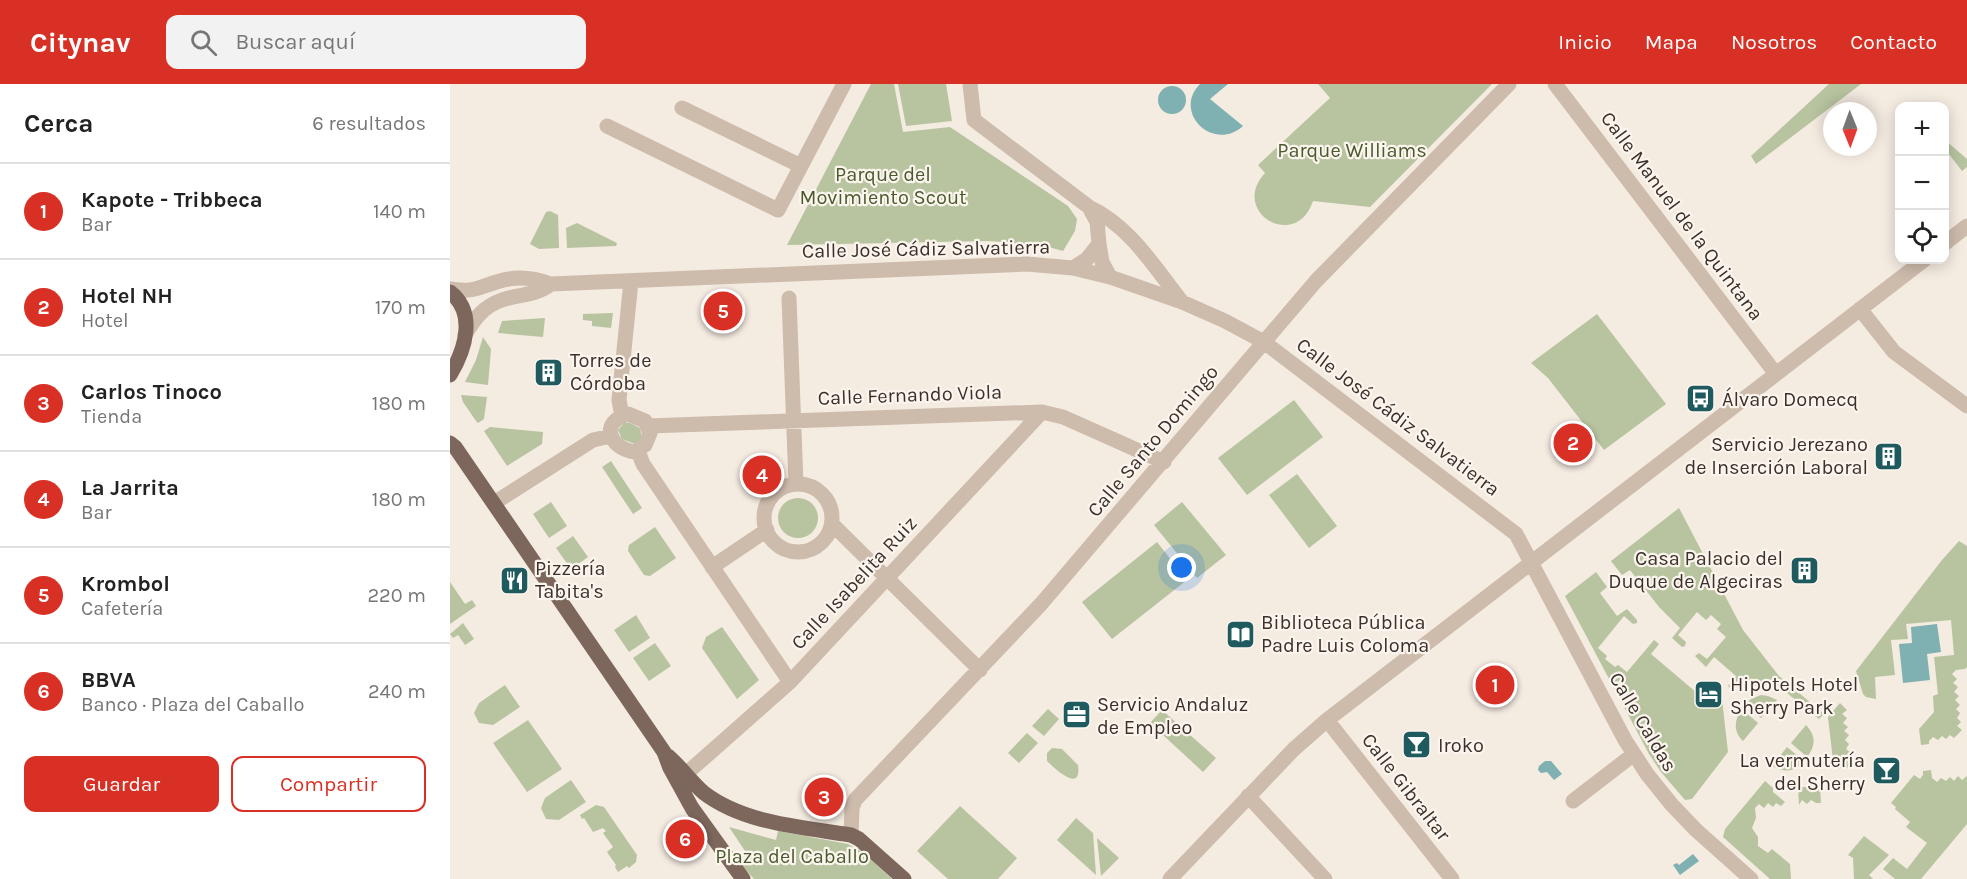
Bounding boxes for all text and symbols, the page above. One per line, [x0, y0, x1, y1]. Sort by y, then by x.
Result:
search box [166, 15, 586, 69]
text: Citynav [30, 26, 130, 59]
icon: search [187, 26, 220, 59]
text: Buscar aquí [235, 29, 355, 55]
text: Inicio [1558, 30, 1612, 54]
text: Mapa [1645, 30, 1698, 54]
text: Nosotros [1731, 30, 1817, 54]
text: Contacto [1850, 30, 1937, 54]
north arrow [1823, 102, 1877, 156]
map controls [1895, 102, 1949, 264]
button: + [1895, 102, 1949, 156]
street label: Calle Manuel de la Quintana [1596, 107, 1768, 325]
text: Cerca [24, 108, 93, 139]
text: 6 resultados [312, 112, 426, 135]
park label: Parque Williams [1277, 139, 1427, 162]
button: − [1895, 156, 1949, 210]
park label: Parque del Movimiento Scout [799, 163, 967, 209]
text: Kapote - Tribbeca [81, 187, 263, 213]
text: 1 [40, 200, 47, 223]
text: 140 m [373, 200, 426, 223]
button: locate [1895, 210, 1949, 264]
text: Bar [81, 213, 112, 236]
street label: Calle José Cádiz Salvatierra [802, 235, 1050, 263]
text: Hotel NH [81, 283, 173, 309]
pin: 5 [704, 288, 742, 334]
text: 2 [37, 296, 50, 319]
text: 170 m [375, 296, 426, 319]
text: Hotel [81, 309, 129, 332]
street label: Calle José Cádiz Salvatierra [1292, 333, 1504, 501]
place label: Torres de Córdoba [570, 349, 651, 395]
building icon: Torres de Córdoba [533, 356, 565, 388]
street label: Calle Santo Domingo [1083, 360, 1223, 522]
text: Carlos Tinoco [81, 379, 222, 405]
street label: Calle Fernando Viola [817, 380, 1003, 410]
bus stop icon: Álvaro Domecq [1685, 383, 1717, 415]
place label: Álvaro Domecq [1722, 387, 1858, 411]
text: 3 [37, 392, 50, 415]
text: 180 m [372, 392, 426, 415]
text: Tienda [81, 405, 142, 428]
pin: 2 [1554, 420, 1592, 466]
place label: Servicio Jerezano de Inserción Laboral [1684, 433, 1868, 479]
building icon: Servicio Jerezano de Inserción Laboral [1873, 440, 1905, 472]
pin: 4 [742, 452, 782, 498]
text: La Jarrita [81, 475, 179, 501]
text: 4 [38, 488, 49, 511]
text: 180 m [372, 488, 426, 511]
text: Bar [81, 501, 112, 524]
street label: Calle Isabelita Ruiz [786, 512, 922, 654]
place label: Casa Palacio del Duque de Algeciras [1608, 547, 1783, 593]
your location [1167, 553, 1196, 582]
building icon: Casa Palacio del Duque de Algeciras [1788, 554, 1820, 586]
place label: Pizzería Tabita's [535, 557, 605, 603]
restaurant icon: Pizzería Tabita's [498, 564, 530, 596]
text: Krombol [81, 571, 170, 597]
text: 5 [38, 584, 49, 607]
text: 220 m [367, 584, 426, 607]
text: Cafetería [81, 597, 163, 620]
place label: Biblioteca Pública Padre Luis Coloma [1261, 611, 1429, 657]
library icon: Biblioteca Pública Padre Luis Coloma [1224, 618, 1256, 650]
pin: 1 [1476, 662, 1514, 708]
text: BBVA [81, 667, 136, 693]
street label: Calle Caldas [1604, 668, 1682, 776]
place label: Hipotels Hotel Sherry Park [1730, 673, 1858, 719]
hotel icon: Hipotels Hotel Sherry Park [1693, 679, 1725, 711]
text: 6 [37, 680, 50, 703]
text: 240 m [368, 680, 426, 703]
text: Banco · Plaza del Caballo [81, 693, 305, 716]
place label: Servicio Andaluz de Empleo [1097, 693, 1248, 739]
office icon: Servicio Andaluz de Empleo [1060, 699, 1092, 731]
street label: Calle Gibraltar [1357, 729, 1455, 846]
bar icon: Iroko [1401, 729, 1433, 761]
place label: Iroko [1438, 734, 1484, 757]
place label: La vermutería del Sherry [1740, 749, 1865, 795]
bar icon: La vermutería del Sherry [1870, 755, 1902, 787]
button: Guardar [24, 756, 219, 812]
button: Compartir [231, 756, 426, 812]
pin: 3 [804, 774, 844, 820]
pin: 6 [666, 816, 704, 861]
park label: Plaza del Caballo [715, 845, 869, 868]

